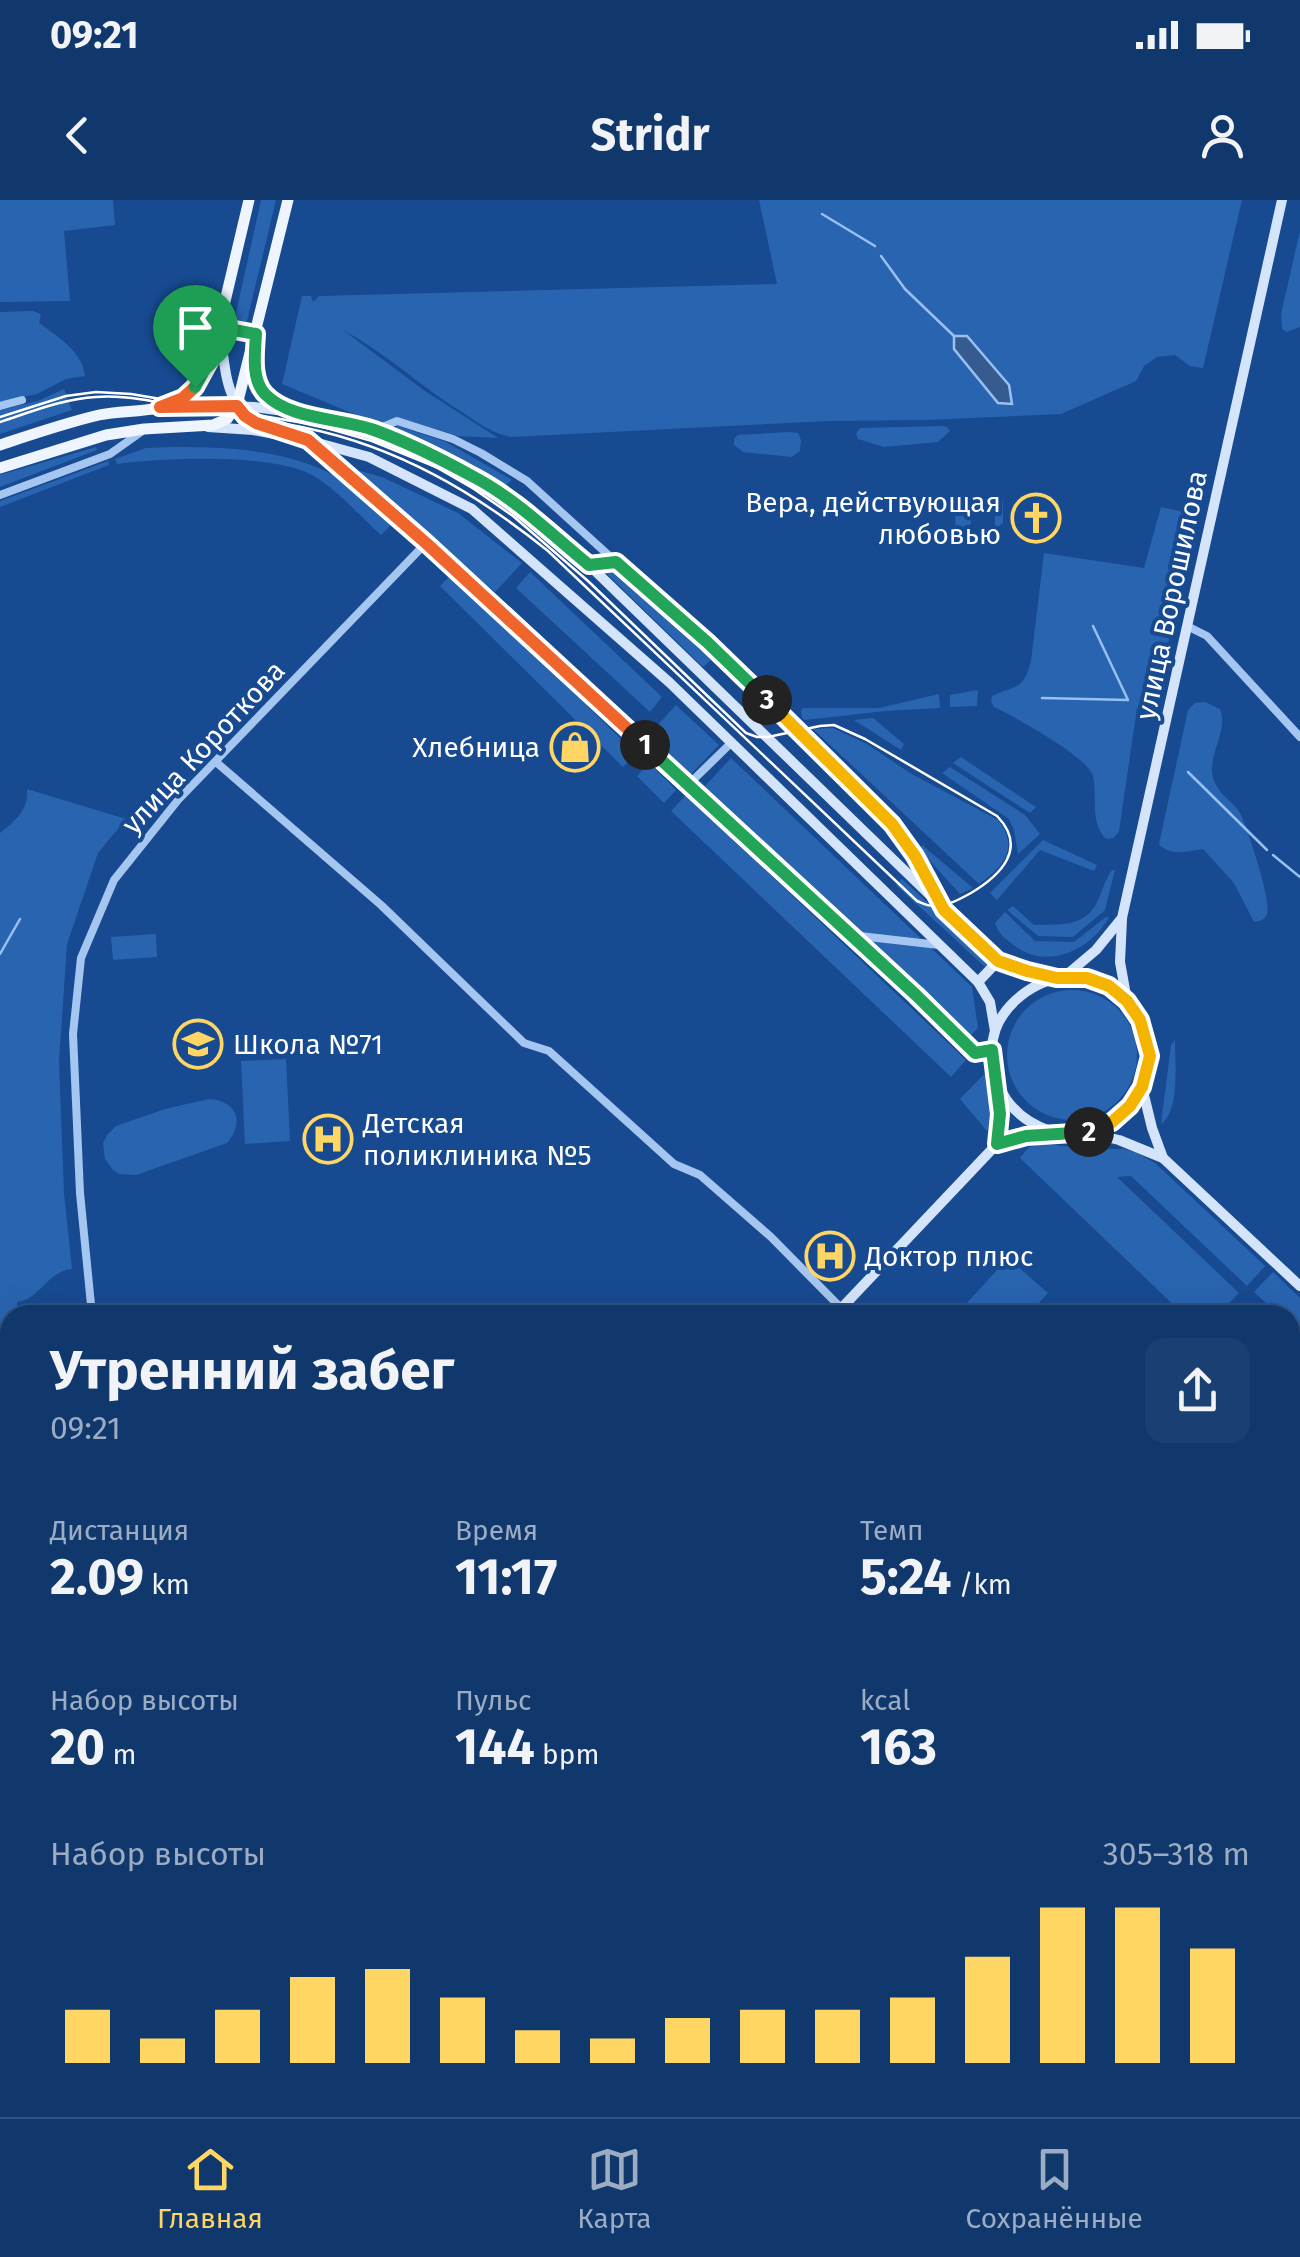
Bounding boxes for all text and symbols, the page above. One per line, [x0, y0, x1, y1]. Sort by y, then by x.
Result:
text: 09:21 [50, 12, 139, 58]
icon: back [50, 108, 105, 163]
text: Stridr [591, 108, 709, 162]
icon: person [1195, 108, 1250, 163]
pin [153, 285, 238, 388]
icon: arrive [168, 300, 223, 355]
street label: улица Ворошилова [1129, 467, 1214, 723]
place label: Вера, действующая любовью [745, 486, 1001, 551]
church icon: Вера, действующая любовью [1010, 492, 1062, 544]
street label: улица Короткова [115, 654, 292, 841]
pin: 3 [742, 675, 792, 725]
text: 3 [760, 683, 774, 716]
pin: 1 [620, 720, 670, 770]
shop icon: Хлебница [549, 721, 601, 773]
text: 1 [639, 728, 652, 761]
place label: Хлебница [412, 731, 540, 764]
school or university icon: Школа №71 [172, 1018, 224, 1070]
place label: Школа №71 [233, 1028, 383, 1061]
place label: Детская поликлиника №5 [362, 1107, 592, 1172]
pin: 2 [1064, 1107, 1114, 1157]
hospital icon: Детская поликлиника №5 [302, 1113, 354, 1165]
text: 2 [1082, 1115, 1096, 1148]
hospital icon: Доктор плюс [804, 1230, 856, 1282]
place label: Доктор плюс [864, 1240, 1033, 1273]
text: Утренний забег [50, 1338, 454, 1404]
button: share [1145, 1338, 1250, 1443]
text: 09:21 [50, 1409, 121, 1447]
text: Дистанция [50, 1514, 189, 1547]
text: Время [455, 1514, 538, 1547]
text: Темп [860, 1514, 924, 1547]
text: 2.09 [50, 1547, 144, 1607]
text: 11:17 [455, 1547, 557, 1607]
text: 5:24 [860, 1547, 951, 1607]
text: km [144, 1568, 190, 1601]
text: /km [951, 1568, 1012, 1601]
text: Набор высоты [50, 1684, 239, 1717]
text: Пульс [455, 1684, 531, 1717]
text: kcal [860, 1684, 910, 1717]
text: 20 [50, 1717, 105, 1777]
text: 144 [455, 1717, 535, 1777]
text: 163 [860, 1717, 937, 1777]
text: m [105, 1738, 137, 1771]
text: bpm [535, 1738, 599, 1771]
text: Набор высоты [50, 1835, 266, 1873]
text: 305–318 m [1103, 1835, 1250, 1873]
tab: Главная [157, 2142, 263, 2235]
tab: Карта [577, 2142, 651, 2235]
tab: Сохранённые [966, 2142, 1143, 2235]

